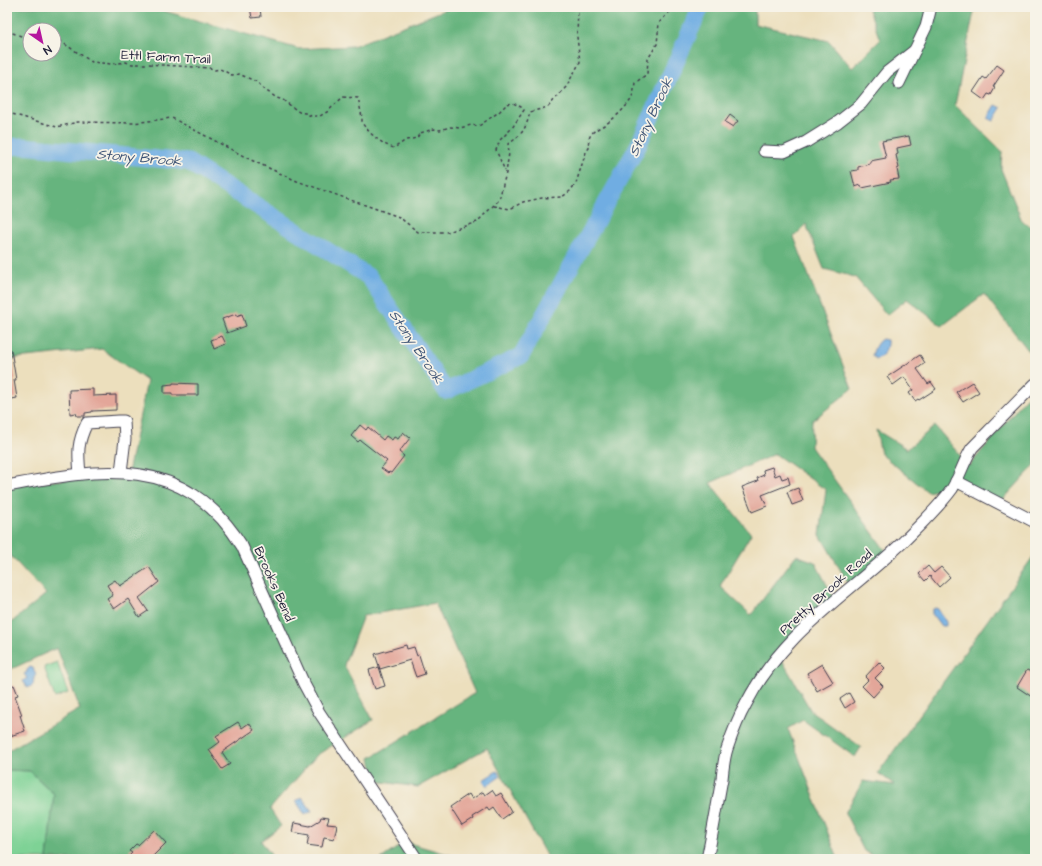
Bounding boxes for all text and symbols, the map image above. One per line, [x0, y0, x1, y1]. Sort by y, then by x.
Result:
north arrow [22, 22, 62, 62]
text: N [40, 42, 54, 58]
street label: Ettl Farm Trail [121, 46, 211, 68]
water label: Stony Brook [624, 74, 678, 160]
water label: Stony Brook [96, 144, 183, 172]
water label: Stony Brook [384, 306, 448, 388]
street label: Brooks Bend [249, 544, 299, 625]
street label: Pretty Brook Road [776, 545, 877, 639]

